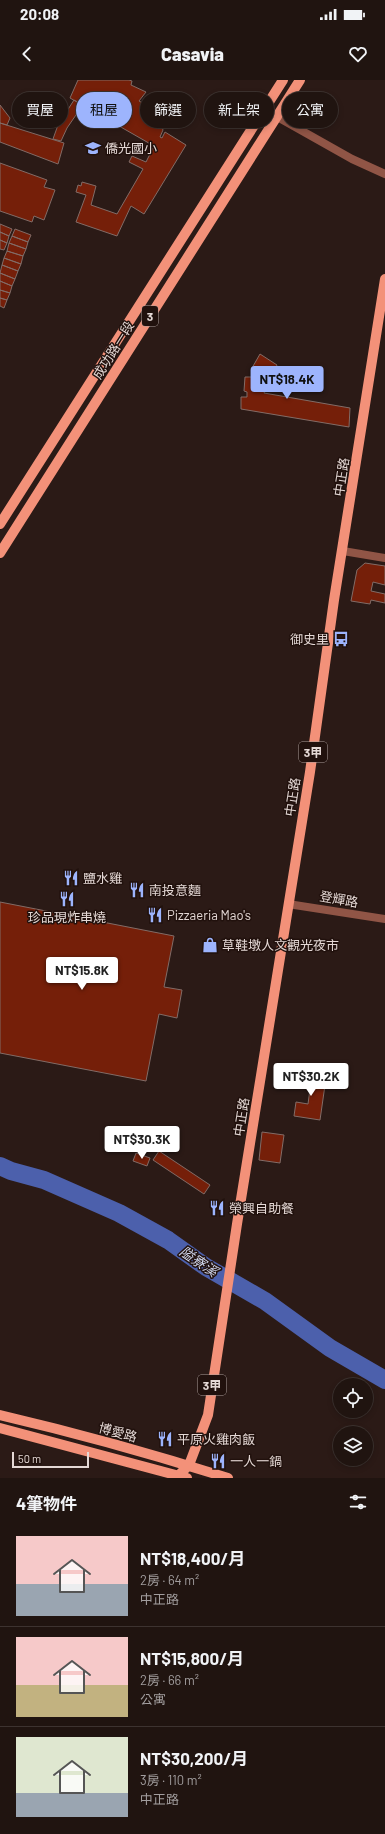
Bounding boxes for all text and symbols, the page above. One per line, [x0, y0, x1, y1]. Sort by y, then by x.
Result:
text: 20:08 [20, 5, 59, 23]
icon: back [16, 43, 38, 65]
text: Casavia [161, 43, 224, 65]
icon: heart [347, 43, 369, 65]
chip: 買屋 [12, 92, 68, 128]
chip: 租屋 [76, 92, 132, 128]
chip: 篩選 [140, 92, 196, 128]
chip: 新上架 [204, 92, 274, 128]
chip: 公寓 [282, 92, 338, 128]
school or university icon: 僑光國小 [84, 139, 102, 157]
place label: 僑光國小 [105, 140, 157, 156]
road number: 3 [142, 306, 158, 326]
street label: 成功路一段 [89, 318, 137, 382]
pin: NT$18.4K [246, 366, 328, 400]
text: NT$18.4K [260, 371, 314, 387]
street label: 中正路 [330, 456, 352, 498]
bus stop icon: 御史里 [332, 630, 350, 648]
place label: 御史里 [290, 631, 329, 647]
road number: 3甲 [299, 742, 327, 762]
street label: 中正路 [281, 776, 303, 818]
restaurant icon: 鹽水雞 [62, 869, 80, 887]
place label: 鹽水雞 [83, 870, 122, 886]
restaurant icon: 南投意麵 [128, 881, 146, 899]
place label: 南投意麵 [149, 882, 201, 898]
street label: 登輝路 [318, 888, 360, 910]
restaurant icon: 珍品現炸串燒 [58, 890, 76, 908]
restaurant icon: Pizzaeria Mao's [146, 906, 164, 924]
place label: Pizzaeria Mao's [167, 907, 251, 923]
place label: 珍品現炸串燒 [28, 909, 106, 925]
shop icon: 草鞋墩人文觀光夜市 [201, 936, 219, 954]
place label: 草鞋墩人文觀光夜市 [222, 937, 339, 953]
pin: NT$15.8K [41, 957, 123, 991]
text: NT$15.8K [55, 962, 109, 978]
pin: NT$30.2K [270, 1063, 352, 1097]
text: NT$30.2K [282, 1068, 340, 1084]
street label: 中正路 [230, 1096, 252, 1138]
pin: NT$30.3K [101, 1126, 183, 1160]
text: NT$30.3K [114, 1131, 170, 1147]
restaurant icon: 榮興自助餐 [208, 1199, 226, 1217]
place label: 榮興自助餐 [229, 1200, 294, 1216]
water label: 隘寮溪 [177, 1242, 223, 1281]
road number: 3甲 [198, 1375, 226, 1395]
map controls [333, 1378, 373, 1466]
button: locate [333, 1378, 373, 1418]
street label: 博愛路 [97, 1419, 139, 1445]
button: layers [333, 1426, 373, 1466]
restaurant icon: 平原火雞肉飯 [156, 1430, 174, 1448]
place label: 平原火雞肉飯 [177, 1431, 255, 1447]
scale bar [12, 1450, 89, 1469]
text: 50 m [18, 1452, 41, 1465]
restaurant icon: 一人一鍋 [209, 1452, 227, 1470]
place label: 一人一鍋 [230, 1453, 282, 1469]
icon: filters [347, 1491, 369, 1513]
text: 4筆物件 [16, 1493, 77, 1513]
text: NT$18,400/月 [140, 1548, 245, 1568]
icon: home [48, 1552, 96, 1600]
text: 2房 · 64 m² [140, 1572, 199, 1588]
text: 中正路 [140, 1591, 179, 1607]
text: NT$15,800/月 [140, 1648, 244, 1668]
icon: home [48, 1653, 96, 1701]
text: 2房 · 66 m² [140, 1672, 199, 1688]
text: 公寓 [140, 1691, 166, 1707]
text: NT$30,200/月 [140, 1748, 248, 1768]
icon: home [48, 1753, 96, 1801]
text: 3房 · 110 m² [140, 1772, 202, 1788]
text: 中正路 [140, 1791, 179, 1807]

